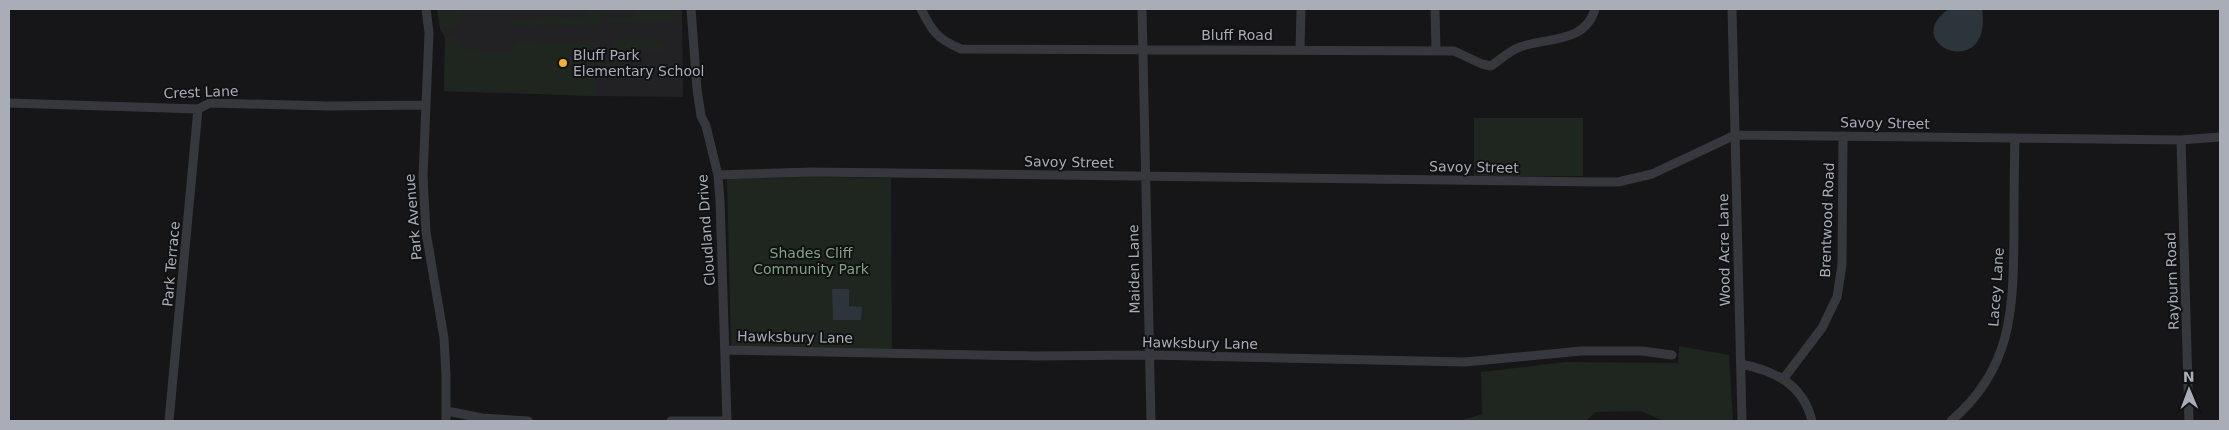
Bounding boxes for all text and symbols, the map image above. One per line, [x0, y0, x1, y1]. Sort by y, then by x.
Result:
street label: Bluff Road [1201, 27, 1273, 43]
place label: Bluff Park Elementary School [573, 47, 705, 79]
marker: Bluff Park Elementary School [557, 57, 569, 69]
street label: Crest Lane [163, 83, 239, 101]
street label: Savoy Street [1840, 114, 1930, 132]
street label: Savoy Street [1024, 153, 1114, 171]
street label: Savoy Street [1429, 158, 1519, 176]
street label: Brentwood Road [1817, 162, 1837, 278]
street label: Park Avenue [401, 173, 425, 261]
street label: Cloudland Drive [694, 174, 718, 286]
street label: Wood Acre Lane [1715, 193, 1733, 307]
street label: Park Terrace [159, 221, 183, 307]
street label: Maiden Lane [1125, 224, 1143, 314]
street label: Rayburn Road [2162, 232, 2182, 330]
park label: Shades Cliff Community Park [753, 245, 870, 277]
street label: Lacey Lane [1985, 247, 2007, 327]
street label: Hawksbury Lane [737, 328, 853, 346]
street label: Hawksbury Lane [1142, 334, 1258, 352]
north arrow [2164, 365, 2214, 415]
text: N [2183, 369, 2195, 385]

